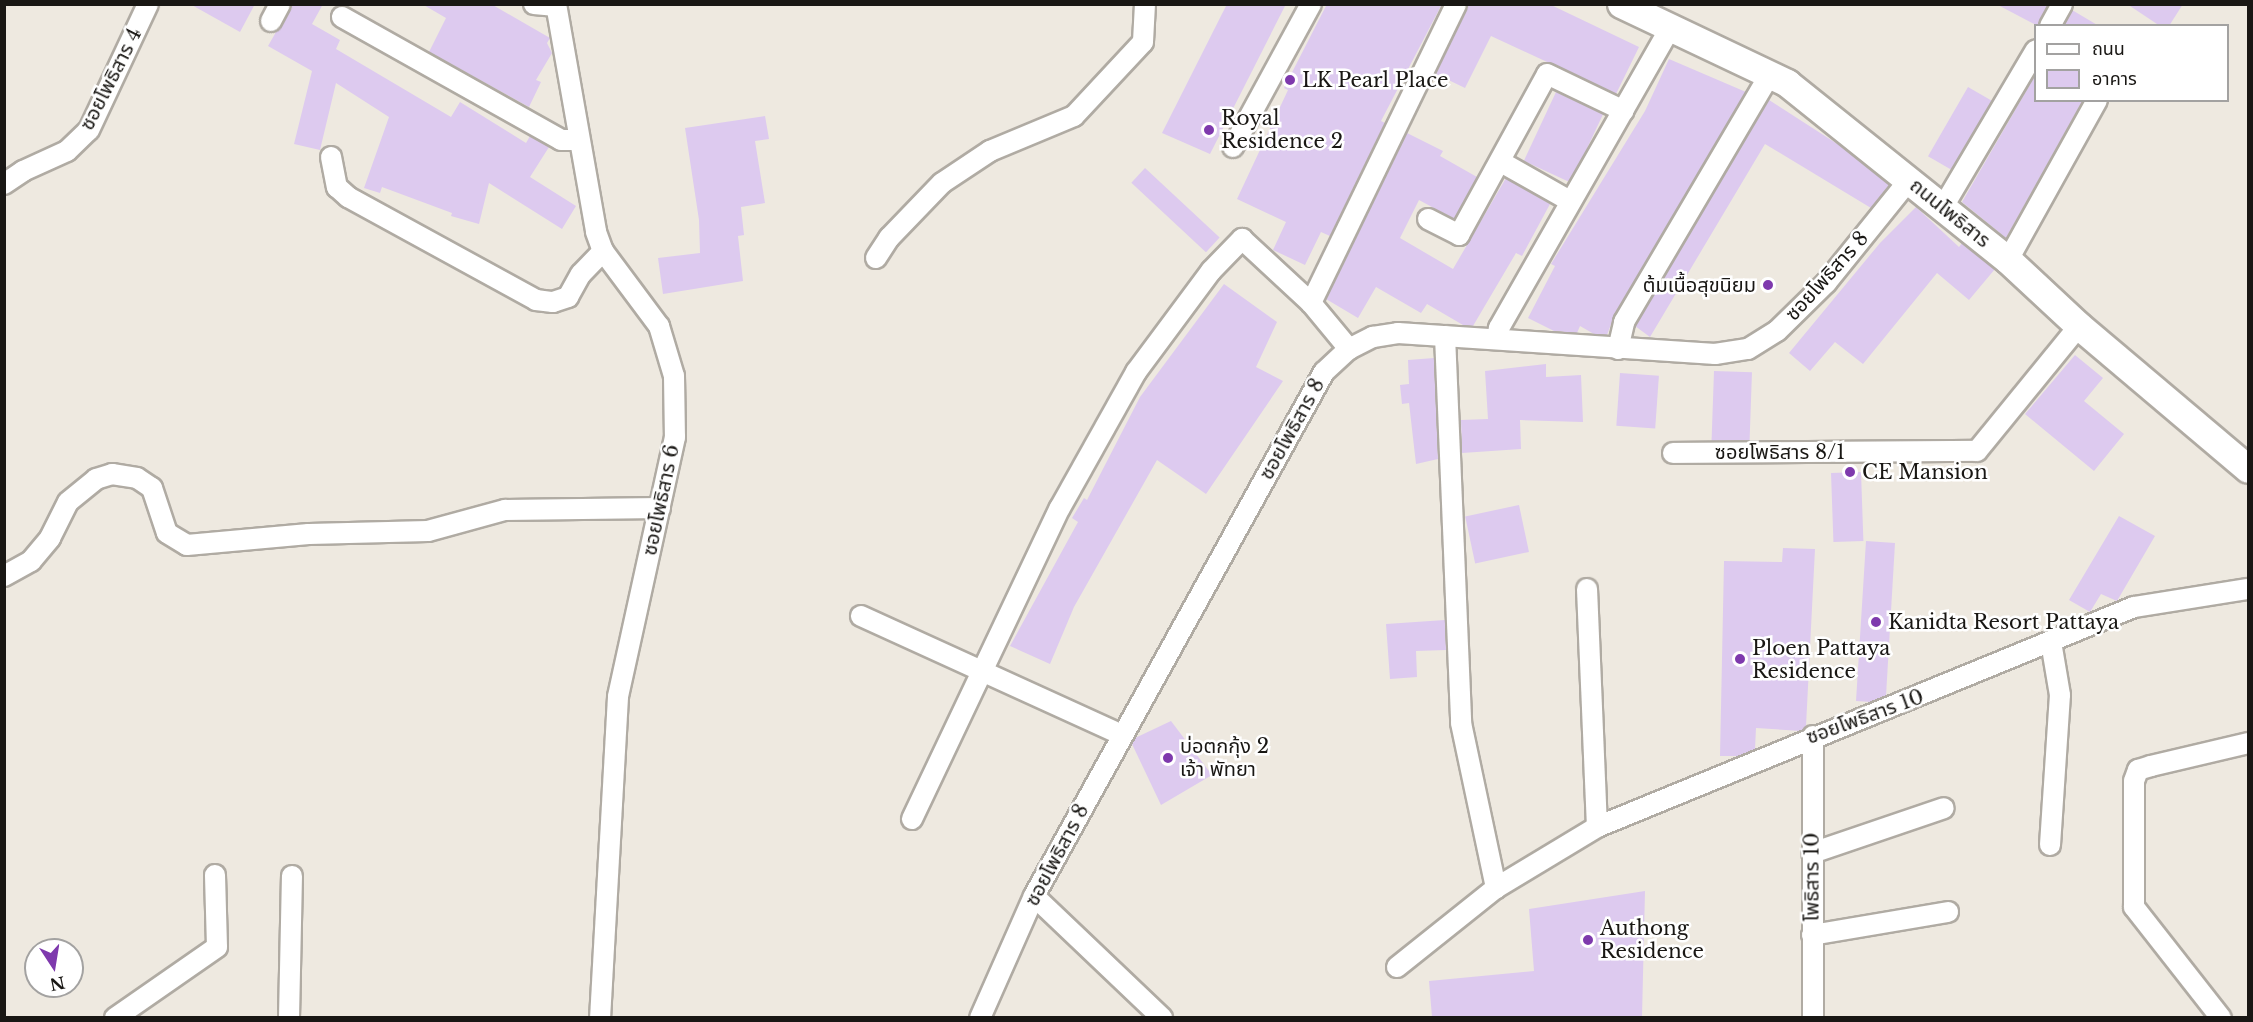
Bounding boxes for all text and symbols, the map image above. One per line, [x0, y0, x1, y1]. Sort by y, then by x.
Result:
street label: ซอยโพธิสาร 4 [75, 24, 147, 134]
legend [2034, 24, 2229, 102]
text: ถนน [2092, 38, 2125, 60]
place label: LK Pearl Place [1302, 68, 1449, 92]
text: อาคาร [2092, 68, 2137, 90]
marker: LK Pearl Place [1283, 73, 1297, 87]
place label: Royal Residence 2 [1221, 106, 1343, 153]
marker: Royal Residence 2 [1202, 123, 1216, 137]
street label: ถนนโพธิสาร [1905, 173, 1995, 253]
street label: ซอยโพธิสาร 8 [1781, 226, 1873, 326]
place label: ต้มเนื้อสุขนิยม [1643, 273, 1756, 297]
marker: ต้มเนื้อสุขนิยม [1761, 278, 1775, 292]
street label: ซอยโพธิสาร 8 [1254, 374, 1330, 484]
street label: ซอยโพธิสาร 8/1 [1715, 440, 1845, 464]
street label: ซอยโพธิสาร 6 [638, 442, 684, 558]
place label: CE Mansion [1862, 460, 1988, 484]
marker: CE Mansion [1843, 465, 1857, 479]
place label: Kanidta Resort Pattaya [1888, 610, 2119, 634]
marker: Kanidta Resort Pattaya [1869, 615, 1883, 629]
place label: Ploen Pattaya Residence [1752, 636, 1890, 683]
marker: Ploen Pattaya Residence [1733, 652, 1747, 666]
street label: ซอยโพธิสาร 10 [1803, 685, 1927, 749]
place label: บ่อตกกุ้ง 2 เจ้า พัทยา [1180, 734, 1269, 781]
marker: บ่อตกกุ้ง 2 เจ้า พัทยา [1161, 751, 1175, 765]
street label: ซอยโพธิสาร 8 [1020, 800, 1094, 910]
street label: โพธิสาร 10 [1800, 833, 1824, 921]
place label: Authong Residence [1600, 916, 1704, 963]
marker: Authong Residence [1581, 933, 1595, 947]
north arrow [24, 938, 84, 998]
text: N [48, 972, 67, 995]

